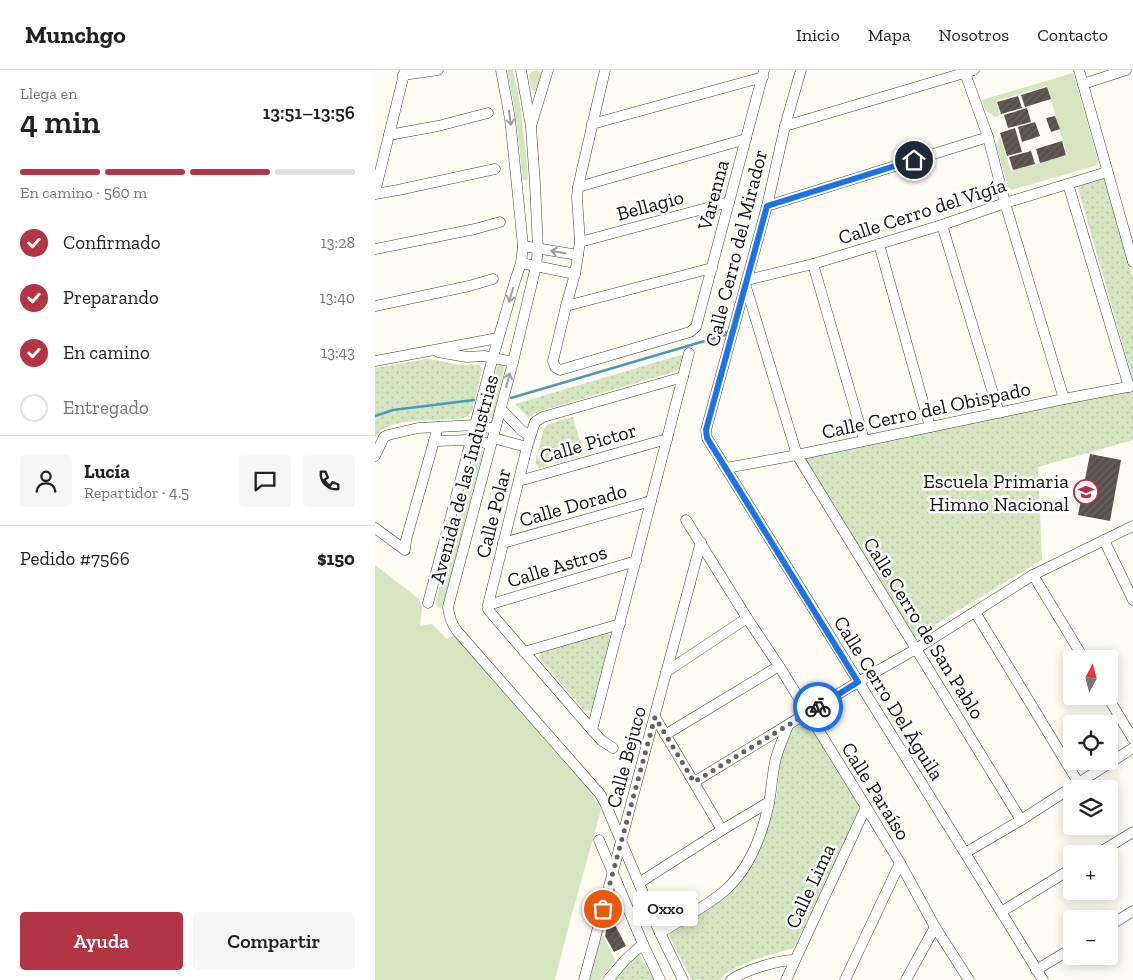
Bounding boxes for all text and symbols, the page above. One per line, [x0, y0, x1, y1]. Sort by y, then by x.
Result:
text: Munchgo [25, 20, 126, 49]
text: Inicio [796, 24, 840, 46]
text: Mapa [868, 24, 911, 46]
text: Nosotros [939, 24, 1009, 46]
text: Contacto [1037, 24, 1108, 46]
text: Llega en [20, 84, 77, 103]
text: 13:51–13:56 [263, 101, 355, 124]
text: 4 min [20, 103, 100, 141]
one-way arrow [505, 110, 515, 126]
pin [893, 139, 935, 181]
icon: home [900, 146, 928, 174]
street label: Calle Cerro del Mirador [700, 147, 772, 349]
street label: Varenna [692, 157, 734, 234]
street label: Calle Cerro del Vigía [835, 172, 1009, 249]
text: En camino · 560 m [20, 183, 147, 202]
street label: Bellagio [614, 185, 686, 225]
icon: check [20, 229, 48, 257]
text: Confirmado [63, 231, 160, 254]
text: 13:28 [321, 233, 355, 252]
one-way arrow [550, 246, 566, 256]
icon: check [20, 284, 48, 312]
text: Preparando [63, 286, 159, 309]
one-way arrow [505, 287, 515, 303]
text: 13:40 [320, 288, 355, 307]
icon: check [20, 339, 48, 367]
text: En camino [63, 341, 150, 364]
text: 13:43 [321, 343, 355, 362]
street label: Avenida de las Industrias [425, 372, 503, 586]
one-way arrow [504, 373, 513, 389]
street label: Calle Cerro del Obispado [819, 376, 1033, 444]
text: Entregado [63, 396, 149, 419]
street label: Calle Pictor [537, 418, 639, 468]
button: person [20, 455, 72, 507]
button: chat [239, 455, 291, 507]
button: phone [303, 455, 355, 507]
text: Lucía [84, 460, 130, 483]
street label: Calle Polar [470, 466, 516, 560]
place label: Escuela Primaria Himno Nacional [923, 469, 1069, 516]
street label: Calle Dorado [516, 478, 630, 532]
school or university icon: Escuela Primaria Himno Nacional [1073, 479, 1099, 505]
text: Repartidor · 4.5 [84, 483, 189, 502]
street label: Calle Cerro de San Pablo [858, 533, 990, 723]
street label: Calle Astros [504, 539, 610, 593]
text: Pedido #7566 [20, 547, 130, 570]
text: $150 [317, 547, 355, 570]
street label: Calle Cerro Del Águila [829, 611, 950, 785]
north arrow [1063, 650, 1117, 705]
map controls [1063, 650, 1118, 965]
courier [793, 682, 843, 732]
icon: bike [804, 693, 832, 721]
street label: Calle Bejuco [601, 703, 651, 811]
button: locate [1063, 715, 1118, 770]
street label: Calle Paraíso [836, 738, 916, 844]
button: layers [1063, 780, 1118, 835]
street label: Calle Lima [780, 840, 840, 932]
button: + [1063, 845, 1118, 900]
pin [582, 888, 624, 930]
callout: Oxxo [633, 892, 698, 926]
icon: bag [589, 895, 617, 923]
text: Oxxo [647, 899, 684, 918]
button: − [1063, 910, 1118, 965]
button: Ayuda [20, 912, 183, 970]
button: Compartir [193, 912, 355, 970]

